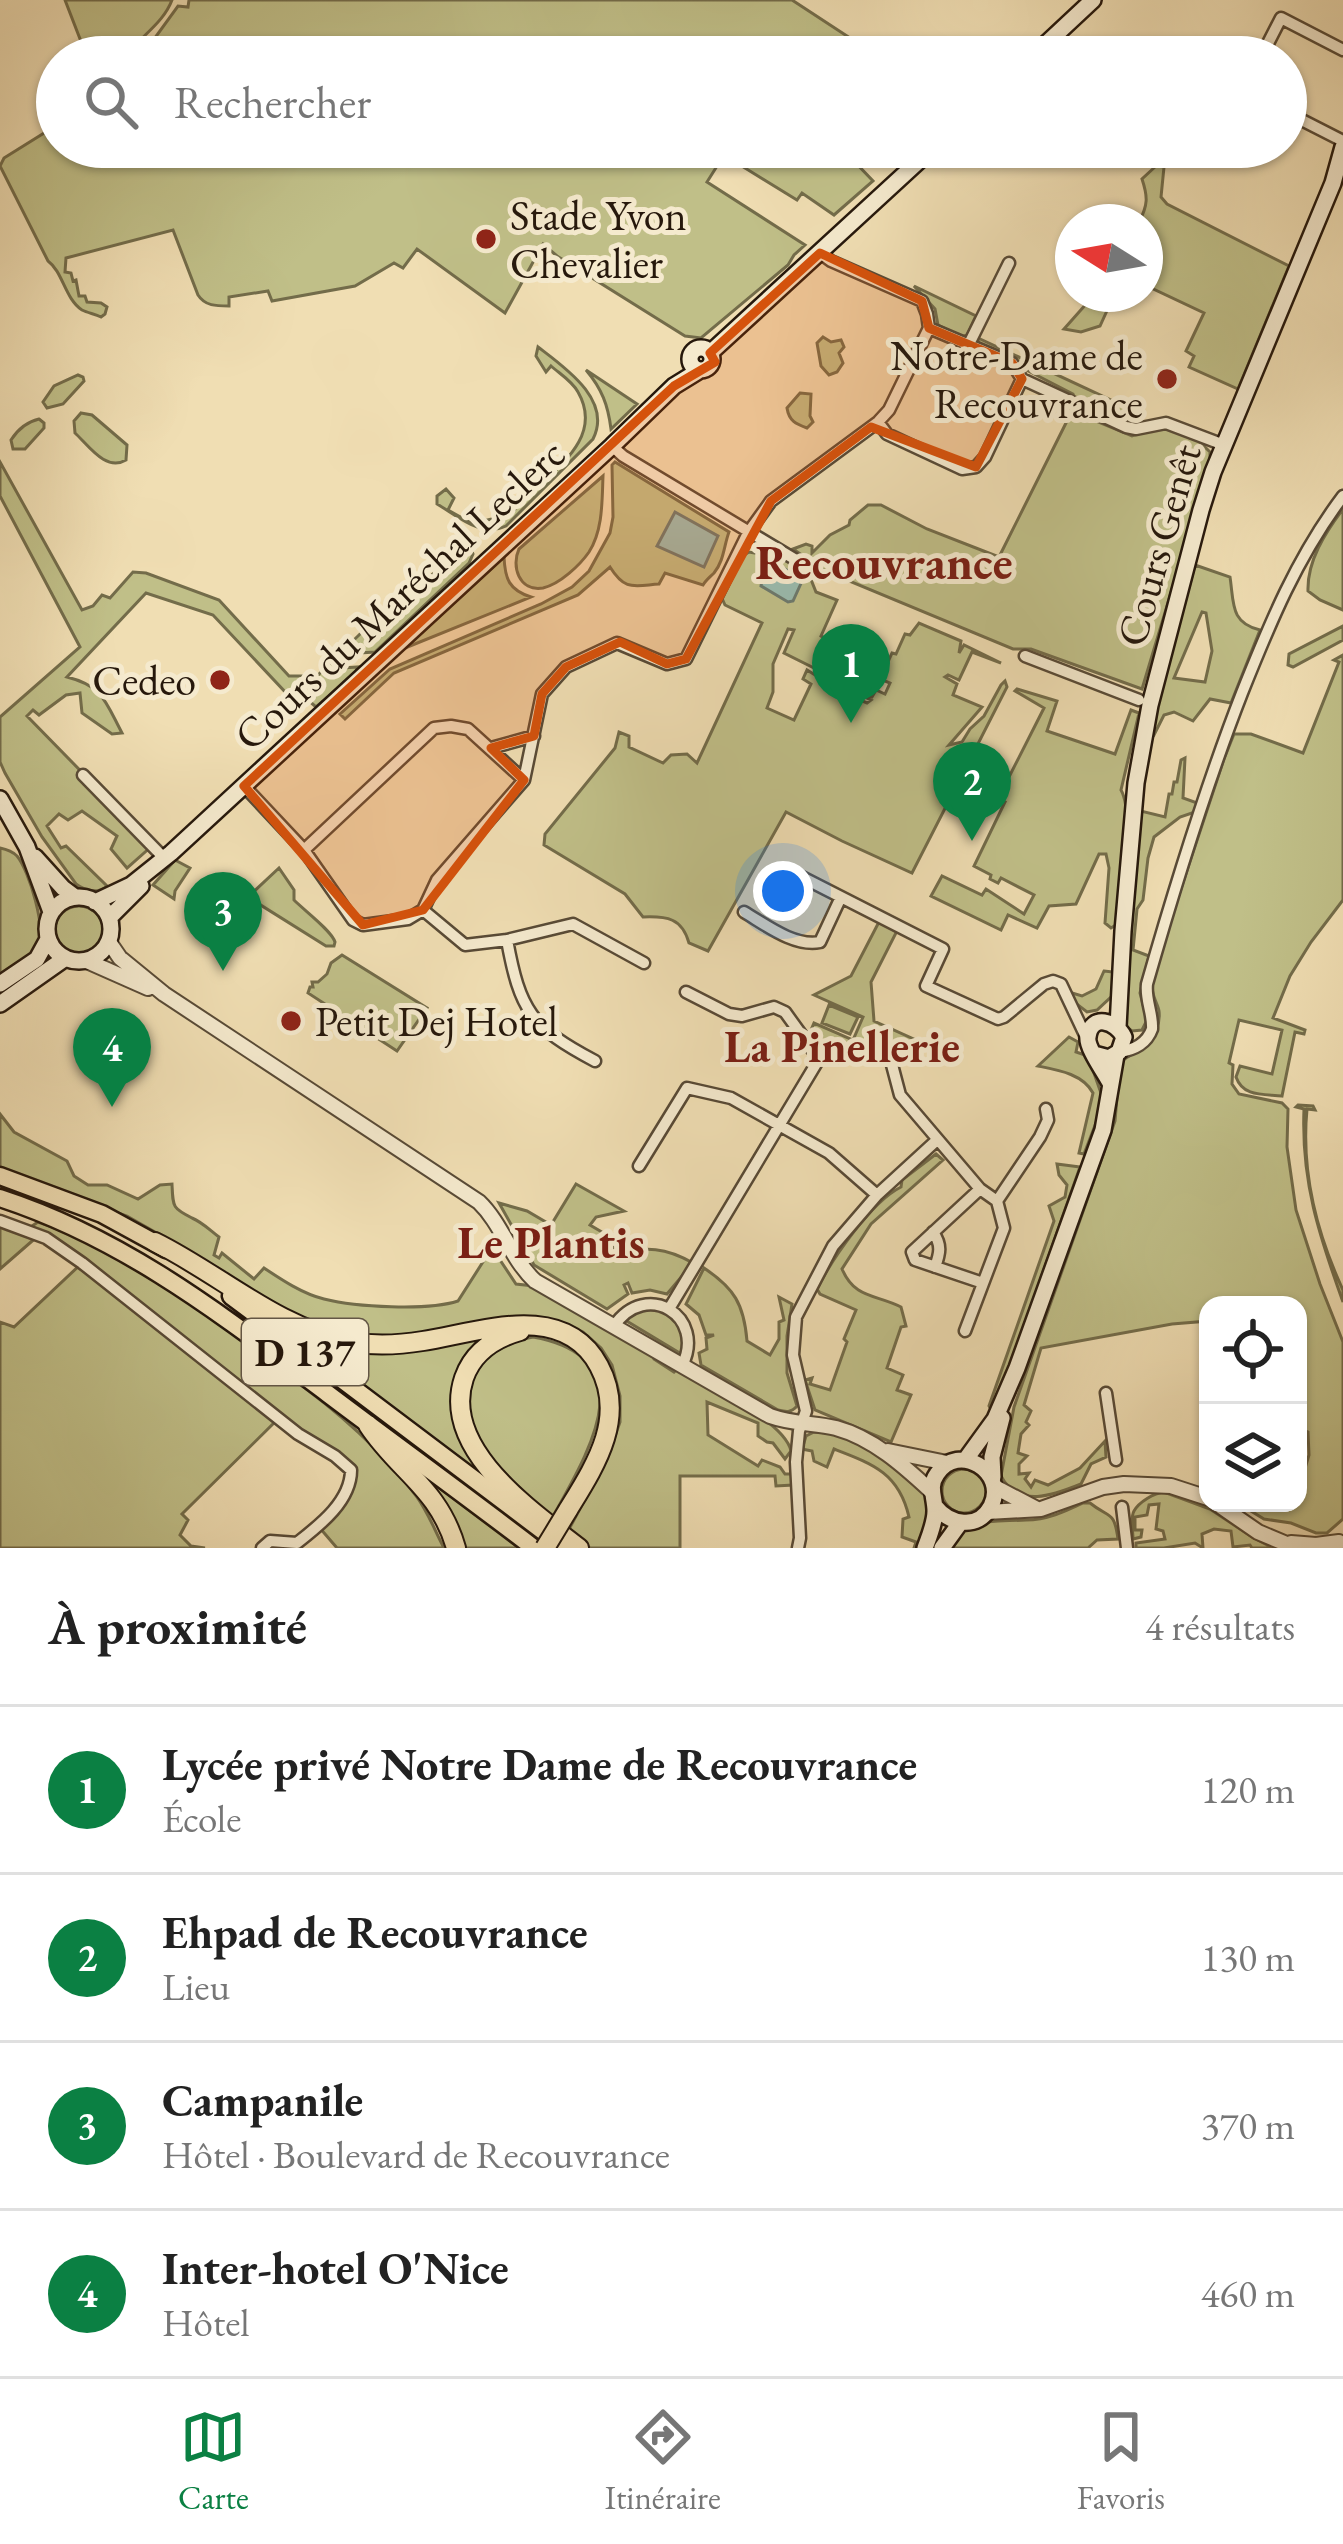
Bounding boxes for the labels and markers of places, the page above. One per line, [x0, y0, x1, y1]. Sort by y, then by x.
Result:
place label: Stade Yvon Chevalier [510, 188, 687, 291]
marker: Stade Yvon Chevalier [473, 226, 499, 252]
place label: Notre-Dame de Recouvrance [890, 328, 1143, 431]
marker: Notre-Dame de Recouvrance [1154, 366, 1180, 392]
pin: 1 [812, 624, 890, 723]
place label: Cedeo [92, 653, 196, 708]
marker: Cedeo [207, 667, 233, 693]
pin: 2 [933, 742, 1011, 841]
pin: 3 [184, 872, 262, 971]
place label: Petit Dej Hotel [315, 994, 558, 1049]
pin: 4 [73, 1008, 151, 1107]
marker: Petit Dej Hotel [278, 1008, 304, 1034]

